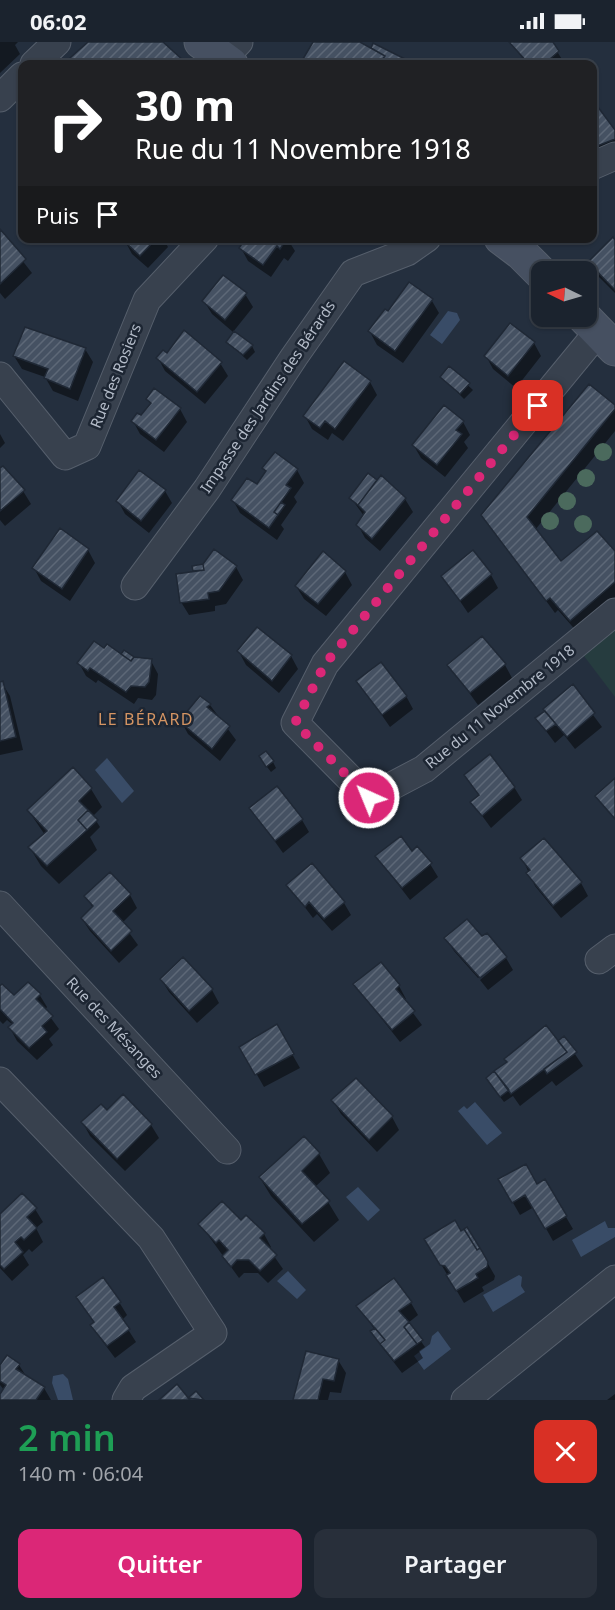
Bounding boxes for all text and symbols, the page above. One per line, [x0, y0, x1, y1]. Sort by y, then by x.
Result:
text: 06:02 [30, 6, 87, 36]
text: 30 m [135, 76, 235, 133]
icon: right [36, 84, 114, 162]
text: Rue du 11 Novembre 1918 [135, 130, 471, 167]
icon: arrive [91, 198, 124, 231]
text: Puis [36, 200, 79, 230]
north arrow [531, 261, 597, 327]
map controls [531, 261, 597, 327]
street label: Impasse des Jardins des Bérards [195, 296, 339, 496]
street label: Rue des Rosiers [85, 320, 145, 431]
pin [512, 380, 563, 431]
icon: arrive [521, 389, 554, 422]
street label: Rue du 11 Novembre 1918 [421, 640, 578, 773]
district label: LE BÉRARD [98, 708, 194, 730]
position arrow [337, 766, 401, 830]
street label: Rue des Mésanges [63, 972, 167, 1082]
text: 2 min [18, 1413, 116, 1462]
button: close [534, 1420, 597, 1483]
text: 140 m · 06:04 [18, 1460, 143, 1487]
button: Quitter [18, 1529, 302, 1598]
button: Partager [314, 1529, 597, 1598]

